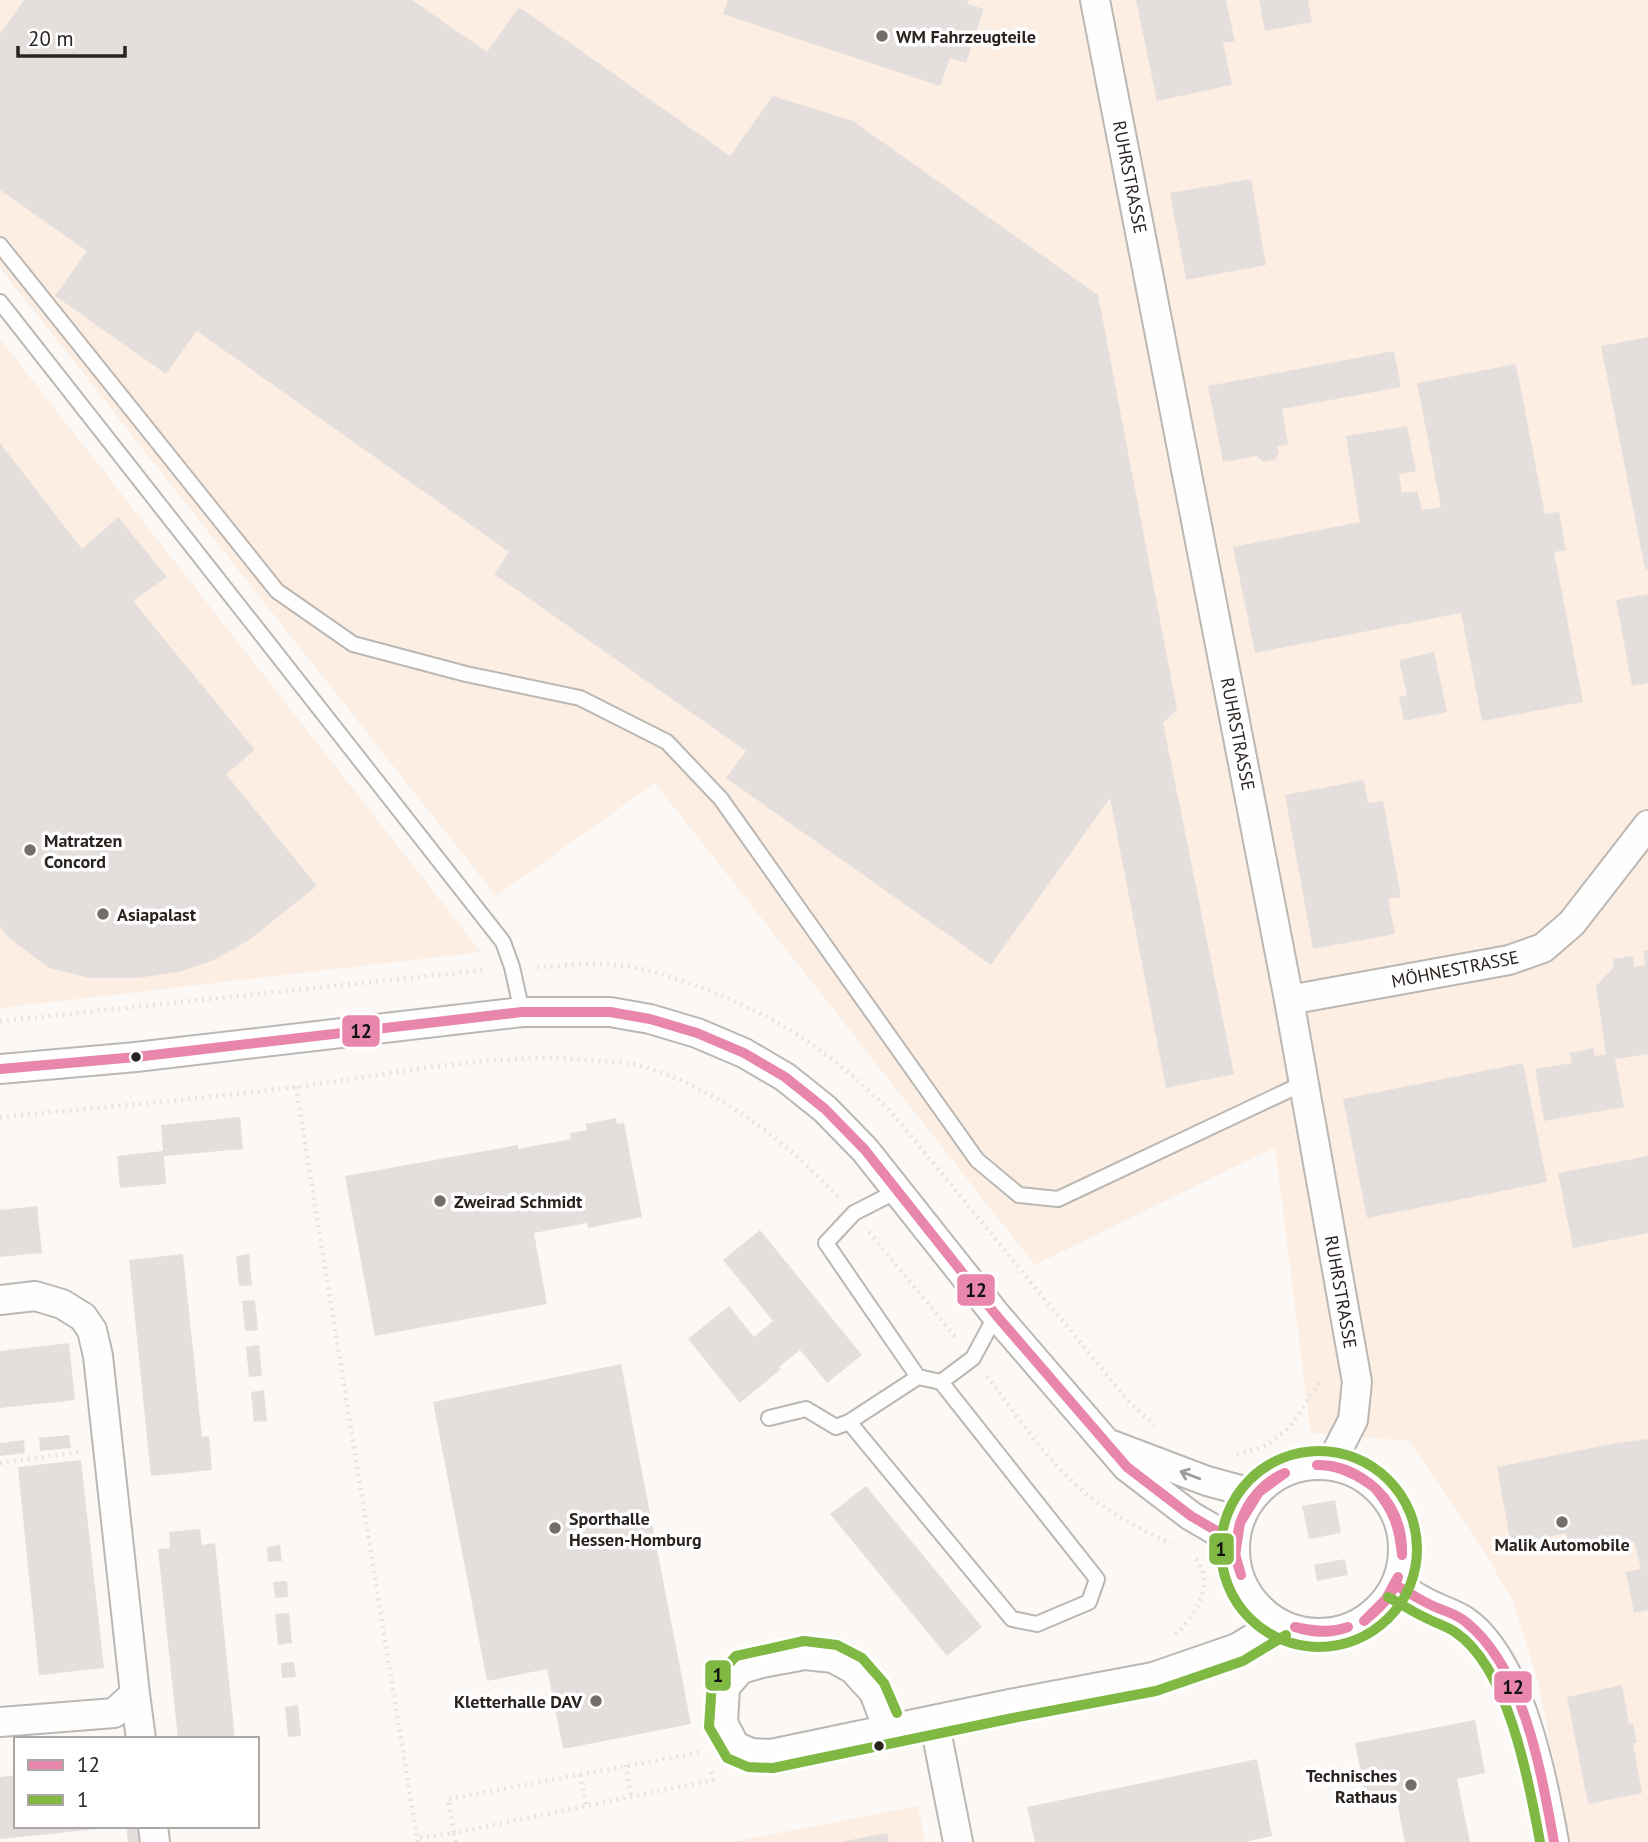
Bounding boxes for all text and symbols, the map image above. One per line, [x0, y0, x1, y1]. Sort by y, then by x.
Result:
scale bar [18, 14, 124, 58]
text: 20 m [28, 25, 74, 52]
place label: WM Fahrzeugteile [896, 25, 1036, 48]
marker: WM Fahrzeugteile [874, 28, 890, 44]
street label: RUHRSTRASSE [1108, 119, 1152, 235]
street label: RUHRSTRASSE [1216, 676, 1260, 792]
place label: Matratzen Concord [44, 829, 122, 873]
marker: Matratzen Concord [22, 842, 38, 858]
place label: Asiapalast [117, 903, 197, 926]
marker: Asiapalast [95, 906, 111, 922]
street label: MÖHNESTRASSE [1389, 945, 1521, 993]
line badge: 12 [341, 1014, 381, 1048]
text: 12 [350, 1019, 372, 1043]
unlabelled marker [129, 1050, 143, 1064]
place label: Zweirad Schmidt [454, 1190, 583, 1213]
marker: Zweirad Schmidt [432, 1193, 448, 1209]
street label: RUHRSTRASSE [1320, 1234, 1362, 1350]
line badge: 12 [956, 1273, 996, 1307]
text: 12 [965, 1278, 987, 1302]
one-way arrow [1179, 1467, 1201, 1480]
place label: Sporthalle Hessen-Homburg [569, 1507, 702, 1551]
marker: Malik Automobile [1554, 1514, 1570, 1530]
marker: Sporthalle Hessen-Homburg [547, 1520, 563, 1536]
line badge: 1 [1208, 1532, 1235, 1566]
place label: Malik Automobile [1494, 1533, 1630, 1556]
text: 1 [1216, 1537, 1226, 1561]
line badge: 1 [704, 1659, 732, 1692]
text: 1 [713, 1663, 723, 1687]
line badge: 12 [1493, 1670, 1533, 1704]
text: 12 [1502, 1675, 1524, 1699]
place label: Kletterhalle DAV [454, 1690, 582, 1713]
marker: Kletterhalle DAV [588, 1693, 604, 1709]
legend [14, 1737, 259, 1828]
unlabelled marker [872, 1739, 886, 1753]
text: 12 [77, 1751, 100, 1778]
place label: Technisches Rathaus [1306, 1764, 1397, 1808]
marker: Technisches Rathaus [1403, 1777, 1419, 1793]
text: 1 [77, 1786, 88, 1813]

